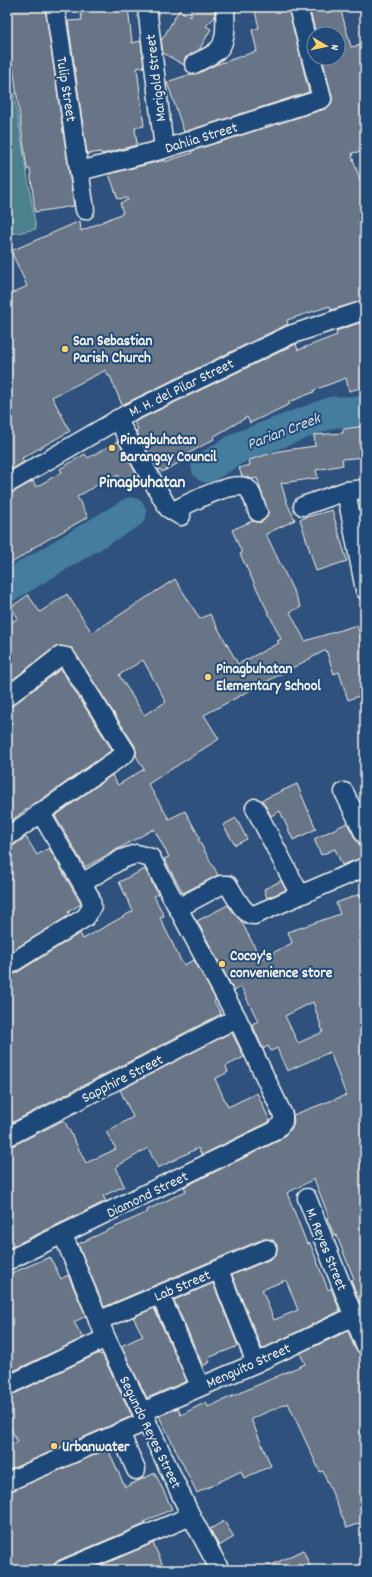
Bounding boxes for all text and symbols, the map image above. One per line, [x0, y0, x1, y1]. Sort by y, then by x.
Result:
north arrow [306, 26, 346, 66]
street label: Marigold Street [141, 32, 173, 123]
text: N [325, 43, 342, 52]
street label: Tulip Street [49, 55, 81, 124]
street label: Dahlia Street [163, 117, 241, 160]
place label: San Sebastian Parish Church [73, 331, 152, 370]
marker: San Sebastian Parish Church [60, 344, 70, 354]
street label: M. H. del Pilar Street [126, 354, 239, 424]
water label: Parian Creek [244, 407, 325, 457]
place label: Pinagbuhatan Barangay Council [120, 430, 217, 469]
marker: Pinagbuhatan Barangay Council [107, 443, 117, 453]
district label: Pinagbuhatan [99, 472, 185, 496]
place label: Pinagbuhatan Elementary School [216, 659, 321, 698]
marker: Pinagbuhatan Elementary School [203, 672, 213, 682]
place label: Cocoy's convenience store [230, 946, 333, 985]
marker: Cocoy's convenience store [217, 959, 227, 969]
street label: Sapphire Street [78, 1050, 168, 1110]
street label: Diamond Street [103, 1166, 193, 1225]
street label: M. Reyes Street [299, 1205, 352, 1295]
street label: Lab Street [151, 1265, 215, 1309]
street label: Menguito Street [203, 1338, 295, 1395]
street label: Segundo Reyes Street [112, 1373, 186, 1493]
place label: Urbanwater [62, 1437, 130, 1459]
marker: Urbanwater [49, 1441, 59, 1451]

